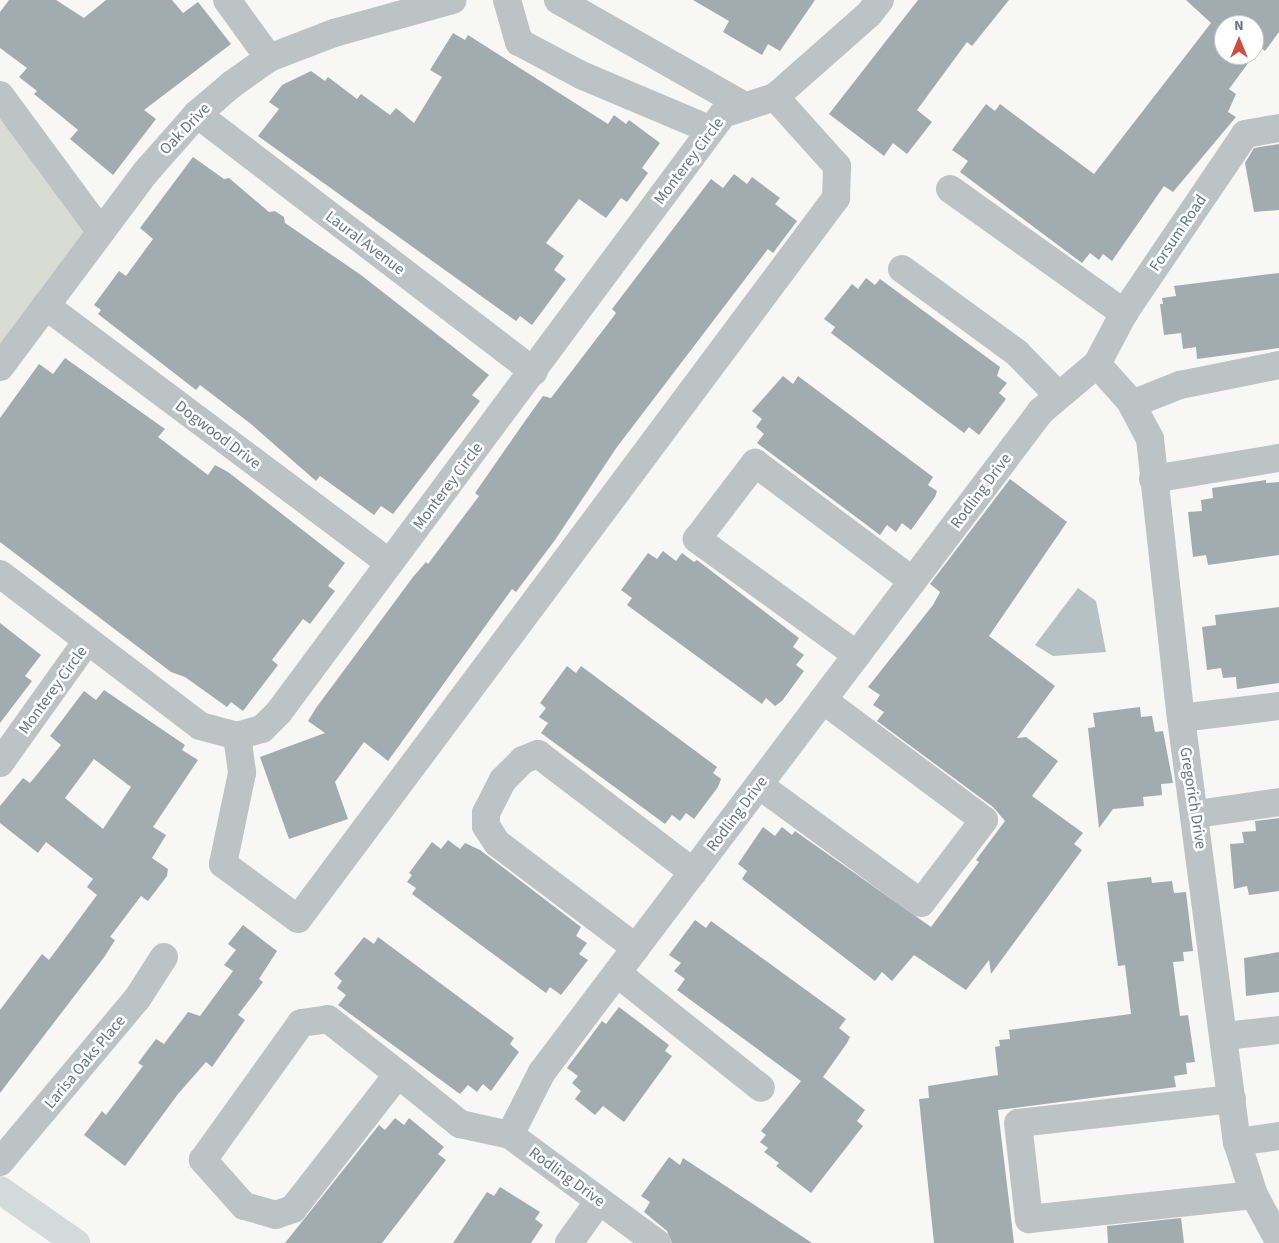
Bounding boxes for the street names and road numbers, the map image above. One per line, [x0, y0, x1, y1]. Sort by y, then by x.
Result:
street label: Oak Drive [156, 99, 214, 159]
street label: Monterey Circle [650, 114, 728, 208]
street label: Forsum Road [1145, 191, 1211, 275]
street label: Laural Avenue [322, 207, 408, 279]
street label: Dogwood Drive [171, 397, 265, 473]
street label: Monterey Circle [409, 439, 487, 533]
street label: Rodling Drive [946, 450, 1016, 532]
street label: Monterey Circle [15, 642, 91, 738]
street label: Gregorich Drive [1175, 746, 1211, 850]
street label: Rodling Drive [702, 773, 772, 855]
street label: Larisa Oaks Place [40, 1011, 130, 1113]
street label: Rodling Drive [525, 1143, 609, 1211]

